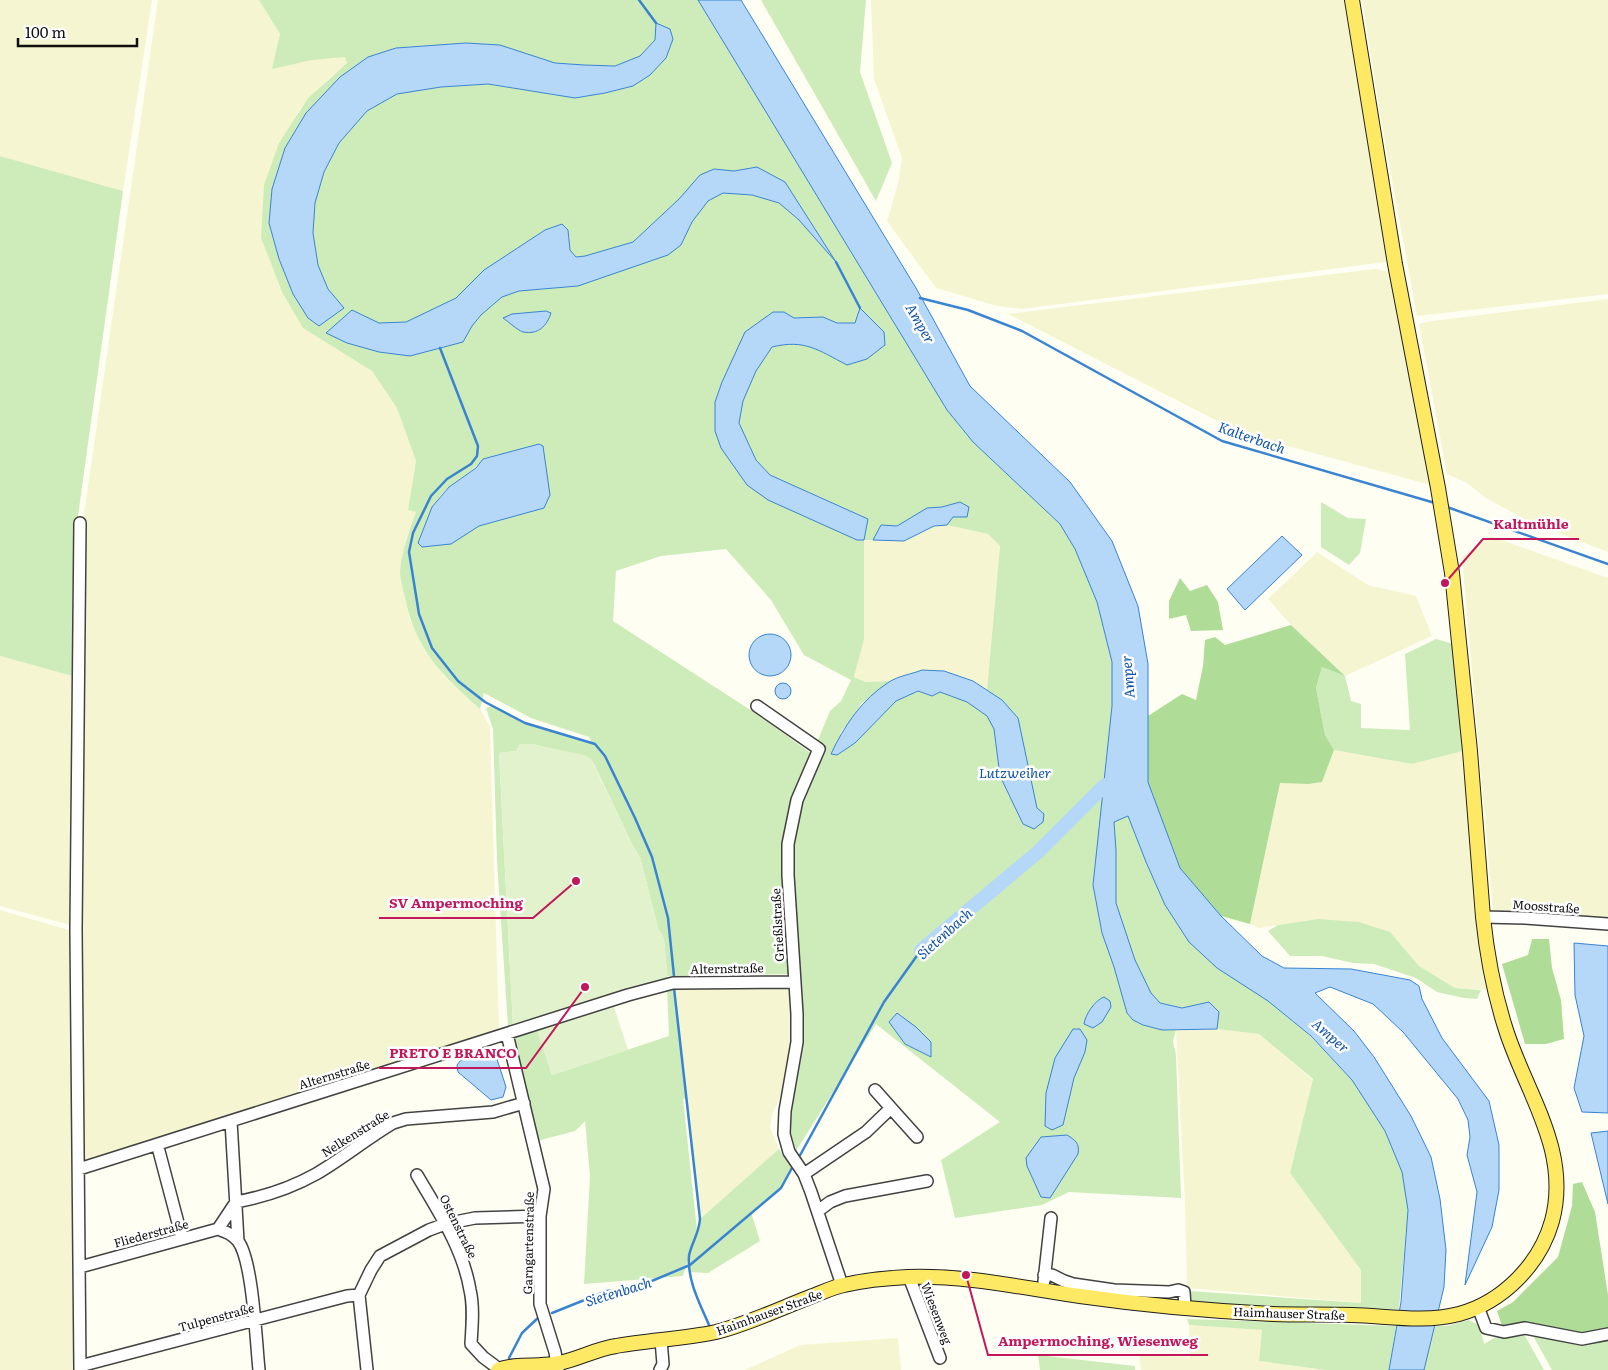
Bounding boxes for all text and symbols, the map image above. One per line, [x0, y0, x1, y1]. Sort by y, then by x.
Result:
scale bar [18, 15, 136, 47]
text: 100 m [25, 20, 66, 43]
water label: Amper [902, 299, 941, 347]
water label: Kalterbach [1216, 416, 1289, 458]
callout: Kaltmühle [1483, 510, 1579, 539]
text: Kaltmühle [1493, 513, 1569, 533]
water label: Amper [1115, 654, 1139, 699]
water label: Lutzweiher [979, 762, 1052, 782]
street label: Grießlstraße [766, 888, 788, 962]
callout: SV Ampermoching [379, 889, 533, 918]
text: SV Ampermoching [389, 892, 523, 912]
street label: Moosstraße [1512, 895, 1580, 917]
water label: Sietenbach [912, 902, 977, 963]
street label: Alternstraße [690, 958, 764, 978]
water label: Amper [1308, 1013, 1354, 1057]
callout: PRETO E BRANCO [379, 1039, 526, 1068]
text: PRETO E BRANCO [389, 1042, 517, 1062]
street label: Alternstraße [296, 1055, 372, 1093]
street label: Nelkenstraße [318, 1105, 392, 1161]
street label: Ostenstraße [436, 1191, 482, 1261]
street label: Garngartenstraße [518, 1191, 538, 1295]
street label: Fliederstraße [112, 1214, 190, 1252]
water label: Sietenbach [582, 1271, 654, 1311]
street label: Wiesenweg [917, 1279, 957, 1347]
street label: Haimhauser Straße [713, 1284, 825, 1340]
street label: Tulpenstraße [176, 1298, 256, 1336]
street label: Haimhauser Straße [1233, 1302, 1345, 1324]
callout: Ampermoching, Wiesenweg [988, 1326, 1208, 1355]
text: Ampermoching, Wiesenweg [998, 1330, 1199, 1350]

